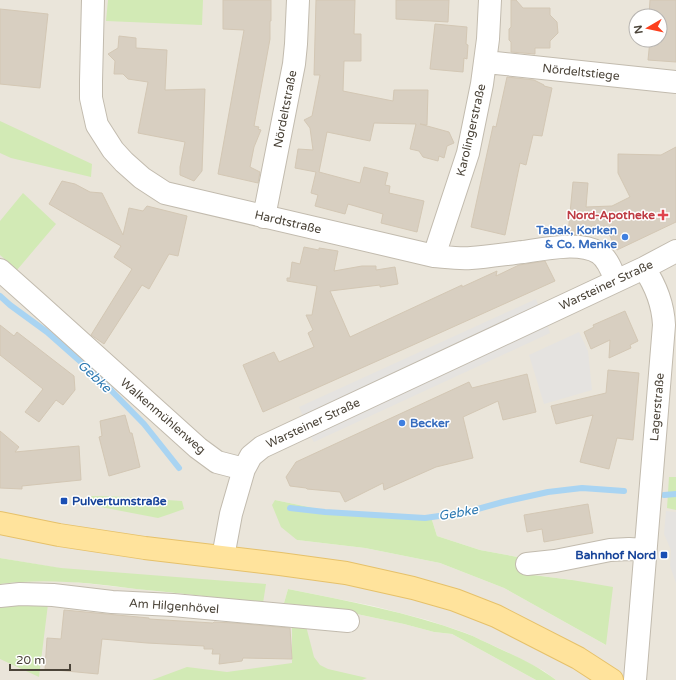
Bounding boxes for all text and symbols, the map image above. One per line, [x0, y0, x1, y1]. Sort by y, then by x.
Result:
north arrow [628, 8, 668, 48]
text: N [632, 24, 646, 35]
street label: Nördeltstiege [542, 61, 621, 83]
street label: Nördeltstraße [271, 69, 299, 149]
street label: Karolingerstraße [454, 82, 488, 178]
street label: Hardtstraße [253, 208, 323, 237]
place label: Nord-Apotheke [567, 208, 655, 223]
marker: Nord-Apotheke [658, 210, 668, 220]
place label: Tabak, Korken & Co. Menke [535, 223, 617, 251]
marker: Tabak, Korken & Co. Menke [620, 232, 630, 242]
street label: Warsteiner Straße [557, 257, 655, 313]
water label: Gebke [74, 357, 115, 397]
street label: Lagerstraße [647, 372, 667, 442]
street label: Walkenmühlenweg [118, 375, 208, 457]
street label: Warsteiner Straße [264, 395, 362, 451]
place label: Becker [410, 416, 450, 430]
marker: Becker [397, 418, 407, 428]
place label: Pulvertumstraße [72, 494, 167, 508]
marker: Pulvertumstraße [59, 496, 69, 506]
water label: Gebke [437, 502, 480, 524]
place label: Bahnhof Nord [575, 548, 656, 562]
marker: Bahnhof Nord [659, 550, 669, 560]
street label: Am Hilgenhövel [129, 596, 219, 616]
scale bar [10, 646, 70, 672]
text: 20 m [16, 653, 45, 667]

